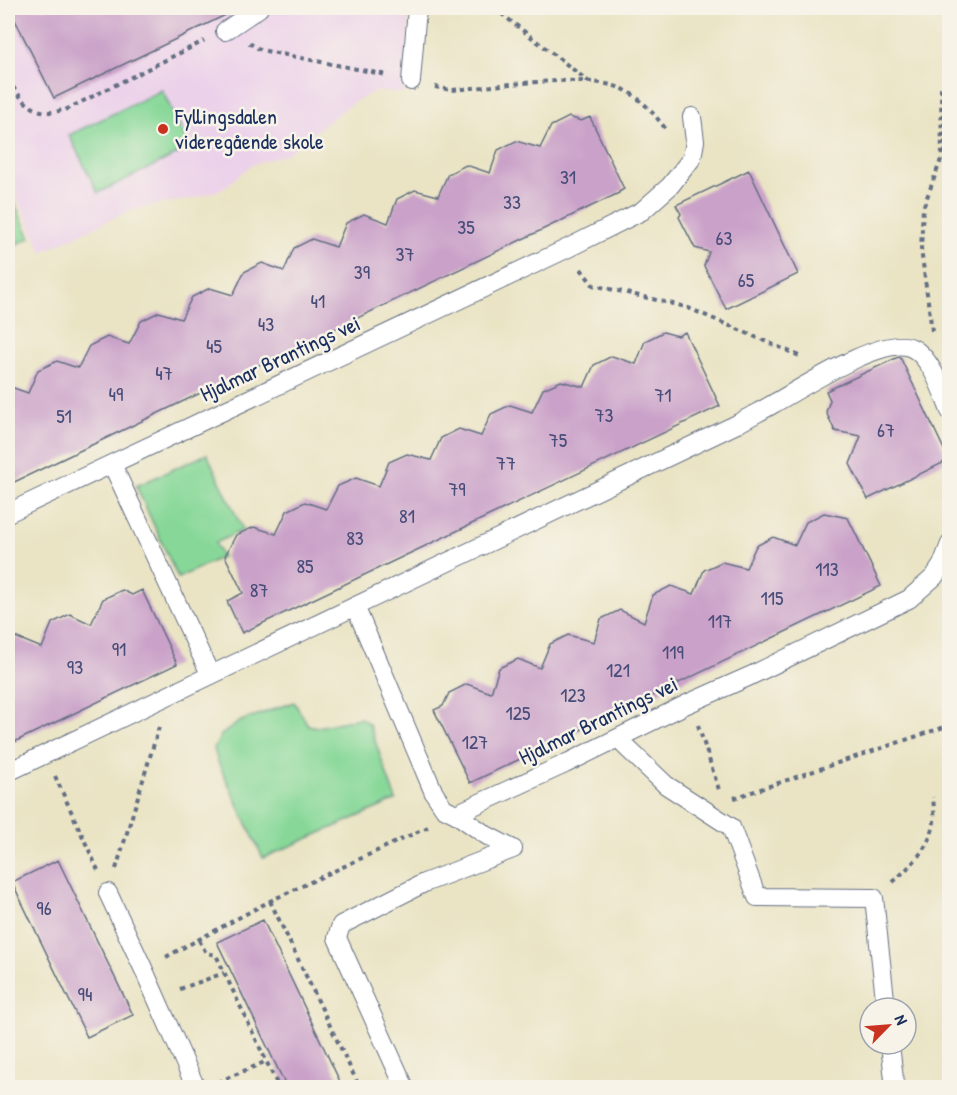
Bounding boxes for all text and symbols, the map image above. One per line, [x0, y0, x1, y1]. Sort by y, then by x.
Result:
place label: Fyllingsdalen videregående skole [174, 101, 324, 156]
marker: Fyllingsdalen videregående skole [156, 122, 170, 136]
house number: 31 [560, 163, 576, 190]
house number: 33 [503, 188, 521, 215]
house number: 35 [457, 213, 475, 240]
house number: 63 [716, 224, 733, 251]
house number: 37 [396, 240, 415, 267]
house number: 39 [354, 258, 370, 285]
house number: 65 [738, 266, 755, 293]
house number: 41 [311, 287, 325, 314]
street label: Hjalmar Brantings vei [195, 308, 365, 408]
house number: 43 [258, 310, 274, 337]
house number: 45 [206, 332, 223, 359]
house number: 47 [155, 359, 173, 386]
house number: 49 [109, 380, 123, 407]
house number: 71 [654, 381, 672, 408]
house number: 73 [595, 401, 613, 428]
house number: 51 [56, 402, 72, 429]
house number: 67 [877, 416, 895, 443]
house number: 75 [549, 426, 568, 453]
house number: 77 [496, 449, 516, 476]
house number: 79 [448, 475, 466, 502]
house number: 81 [399, 502, 415, 529]
house number: 83 [346, 524, 364, 551]
house number: 85 [296, 552, 314, 579]
house number: 113 [815, 555, 839, 582]
house number: 87 [250, 576, 268, 603]
house number: 115 [761, 584, 784, 611]
house number: 117 [708, 607, 732, 634]
house number: 91 [112, 635, 126, 662]
house number: 119 [662, 638, 684, 665]
house number: 93 [67, 653, 83, 680]
house number: 121 [606, 656, 630, 683]
street label: Hjalmar Brantings vei [513, 668, 683, 772]
house number: 123 [560, 681, 586, 708]
house number: 125 [505, 699, 531, 726]
house number: 127 [462, 728, 488, 755]
house number: 96 [36, 894, 52, 921]
house number: 94 [78, 980, 92, 1007]
north arrow [858, 996, 918, 1056]
text: N [890, 1011, 914, 1029]

